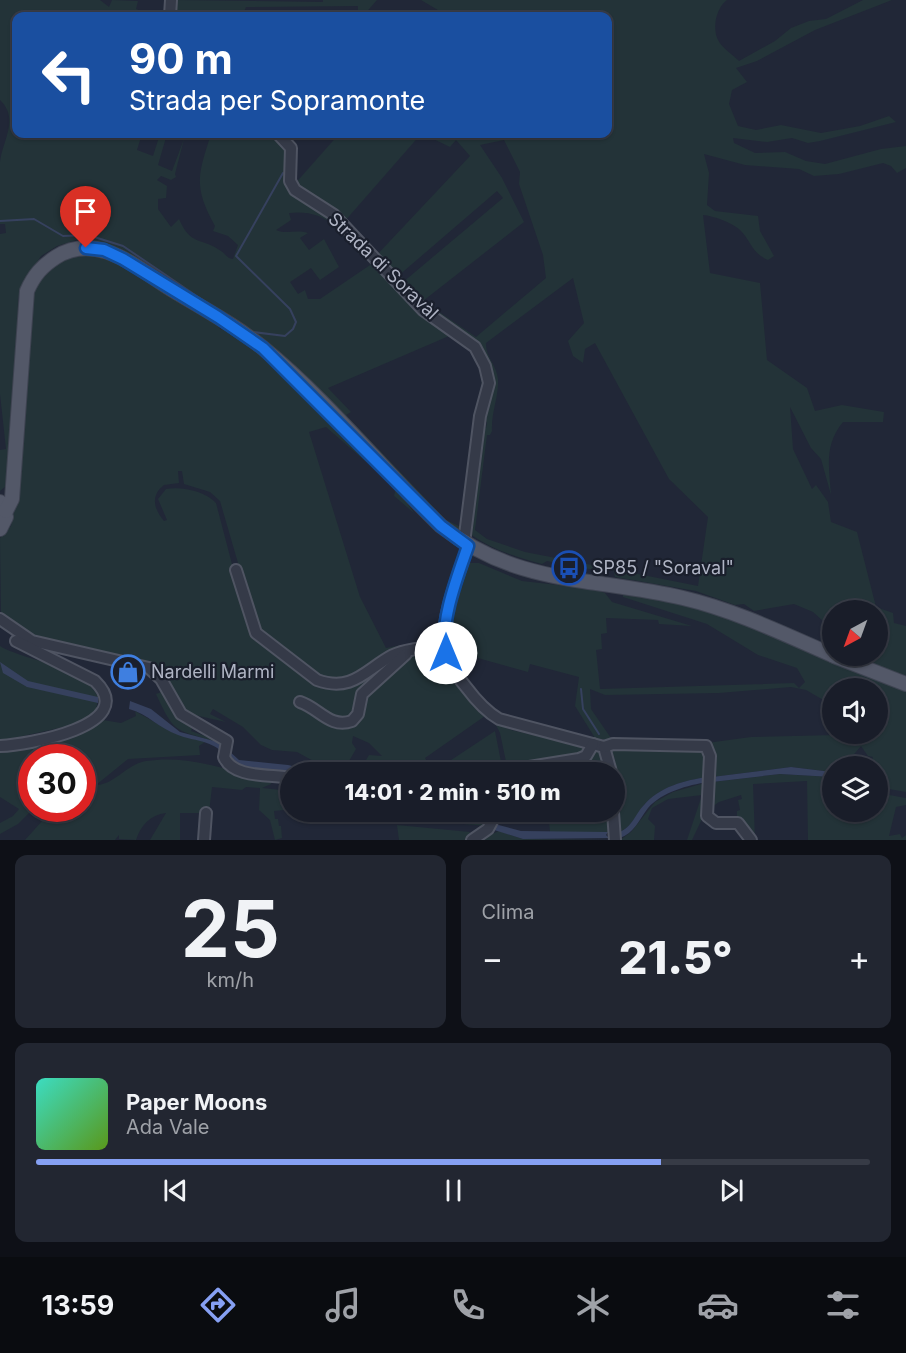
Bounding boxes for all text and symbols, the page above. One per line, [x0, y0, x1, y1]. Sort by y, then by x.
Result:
text: 90 m [129, 33, 233, 84]
icon: left [30, 36, 108, 114]
text: Strada per Sopramonte [129, 84, 425, 117]
pin [60, 186, 111, 248]
icon: arrive [69, 195, 102, 228]
street label: Strada di Soravàl [324, 208, 443, 323]
bus stop icon: SP85 / "Soraval" [551, 550, 587, 586]
place label: SP85 / "Soraval" [592, 557, 734, 578]
north arrow [822, 600, 888, 666]
map controls [822, 600, 888, 822]
position arrow [414, 621, 478, 685]
shop icon: Nardelli Marmi [110, 654, 146, 690]
place label: Nardelli Marmi [151, 661, 274, 682]
button: sound [822, 678, 888, 744]
speed limit sign: 30 [18, 744, 96, 822]
button: layers [822, 756, 888, 822]
text: 14:01 · 2 min · 510 m [344, 779, 561, 805]
text: 25 [181, 881, 280, 976]
text: Clima [482, 900, 535, 924]
text: 21.5° [619, 930, 733, 985]
text: − [482, 938, 503, 978]
text: + [848, 938, 870, 978]
text: km/h [206, 968, 254, 992]
text: Paper Moons [126, 1089, 267, 1115]
text: Ada Vale [126, 1115, 209, 1139]
icon: previous [159, 1174, 192, 1207]
icon: pause [437, 1174, 470, 1207]
icon: next [715, 1174, 748, 1207]
icon: directions [197, 1284, 239, 1326]
icon: music [322, 1284, 364, 1326]
icon: phone [447, 1284, 489, 1326]
icon: climate [572, 1284, 614, 1326]
icon: car [697, 1284, 739, 1326]
icon: filters [822, 1284, 864, 1326]
text: 13:59 [42, 1289, 114, 1322]

